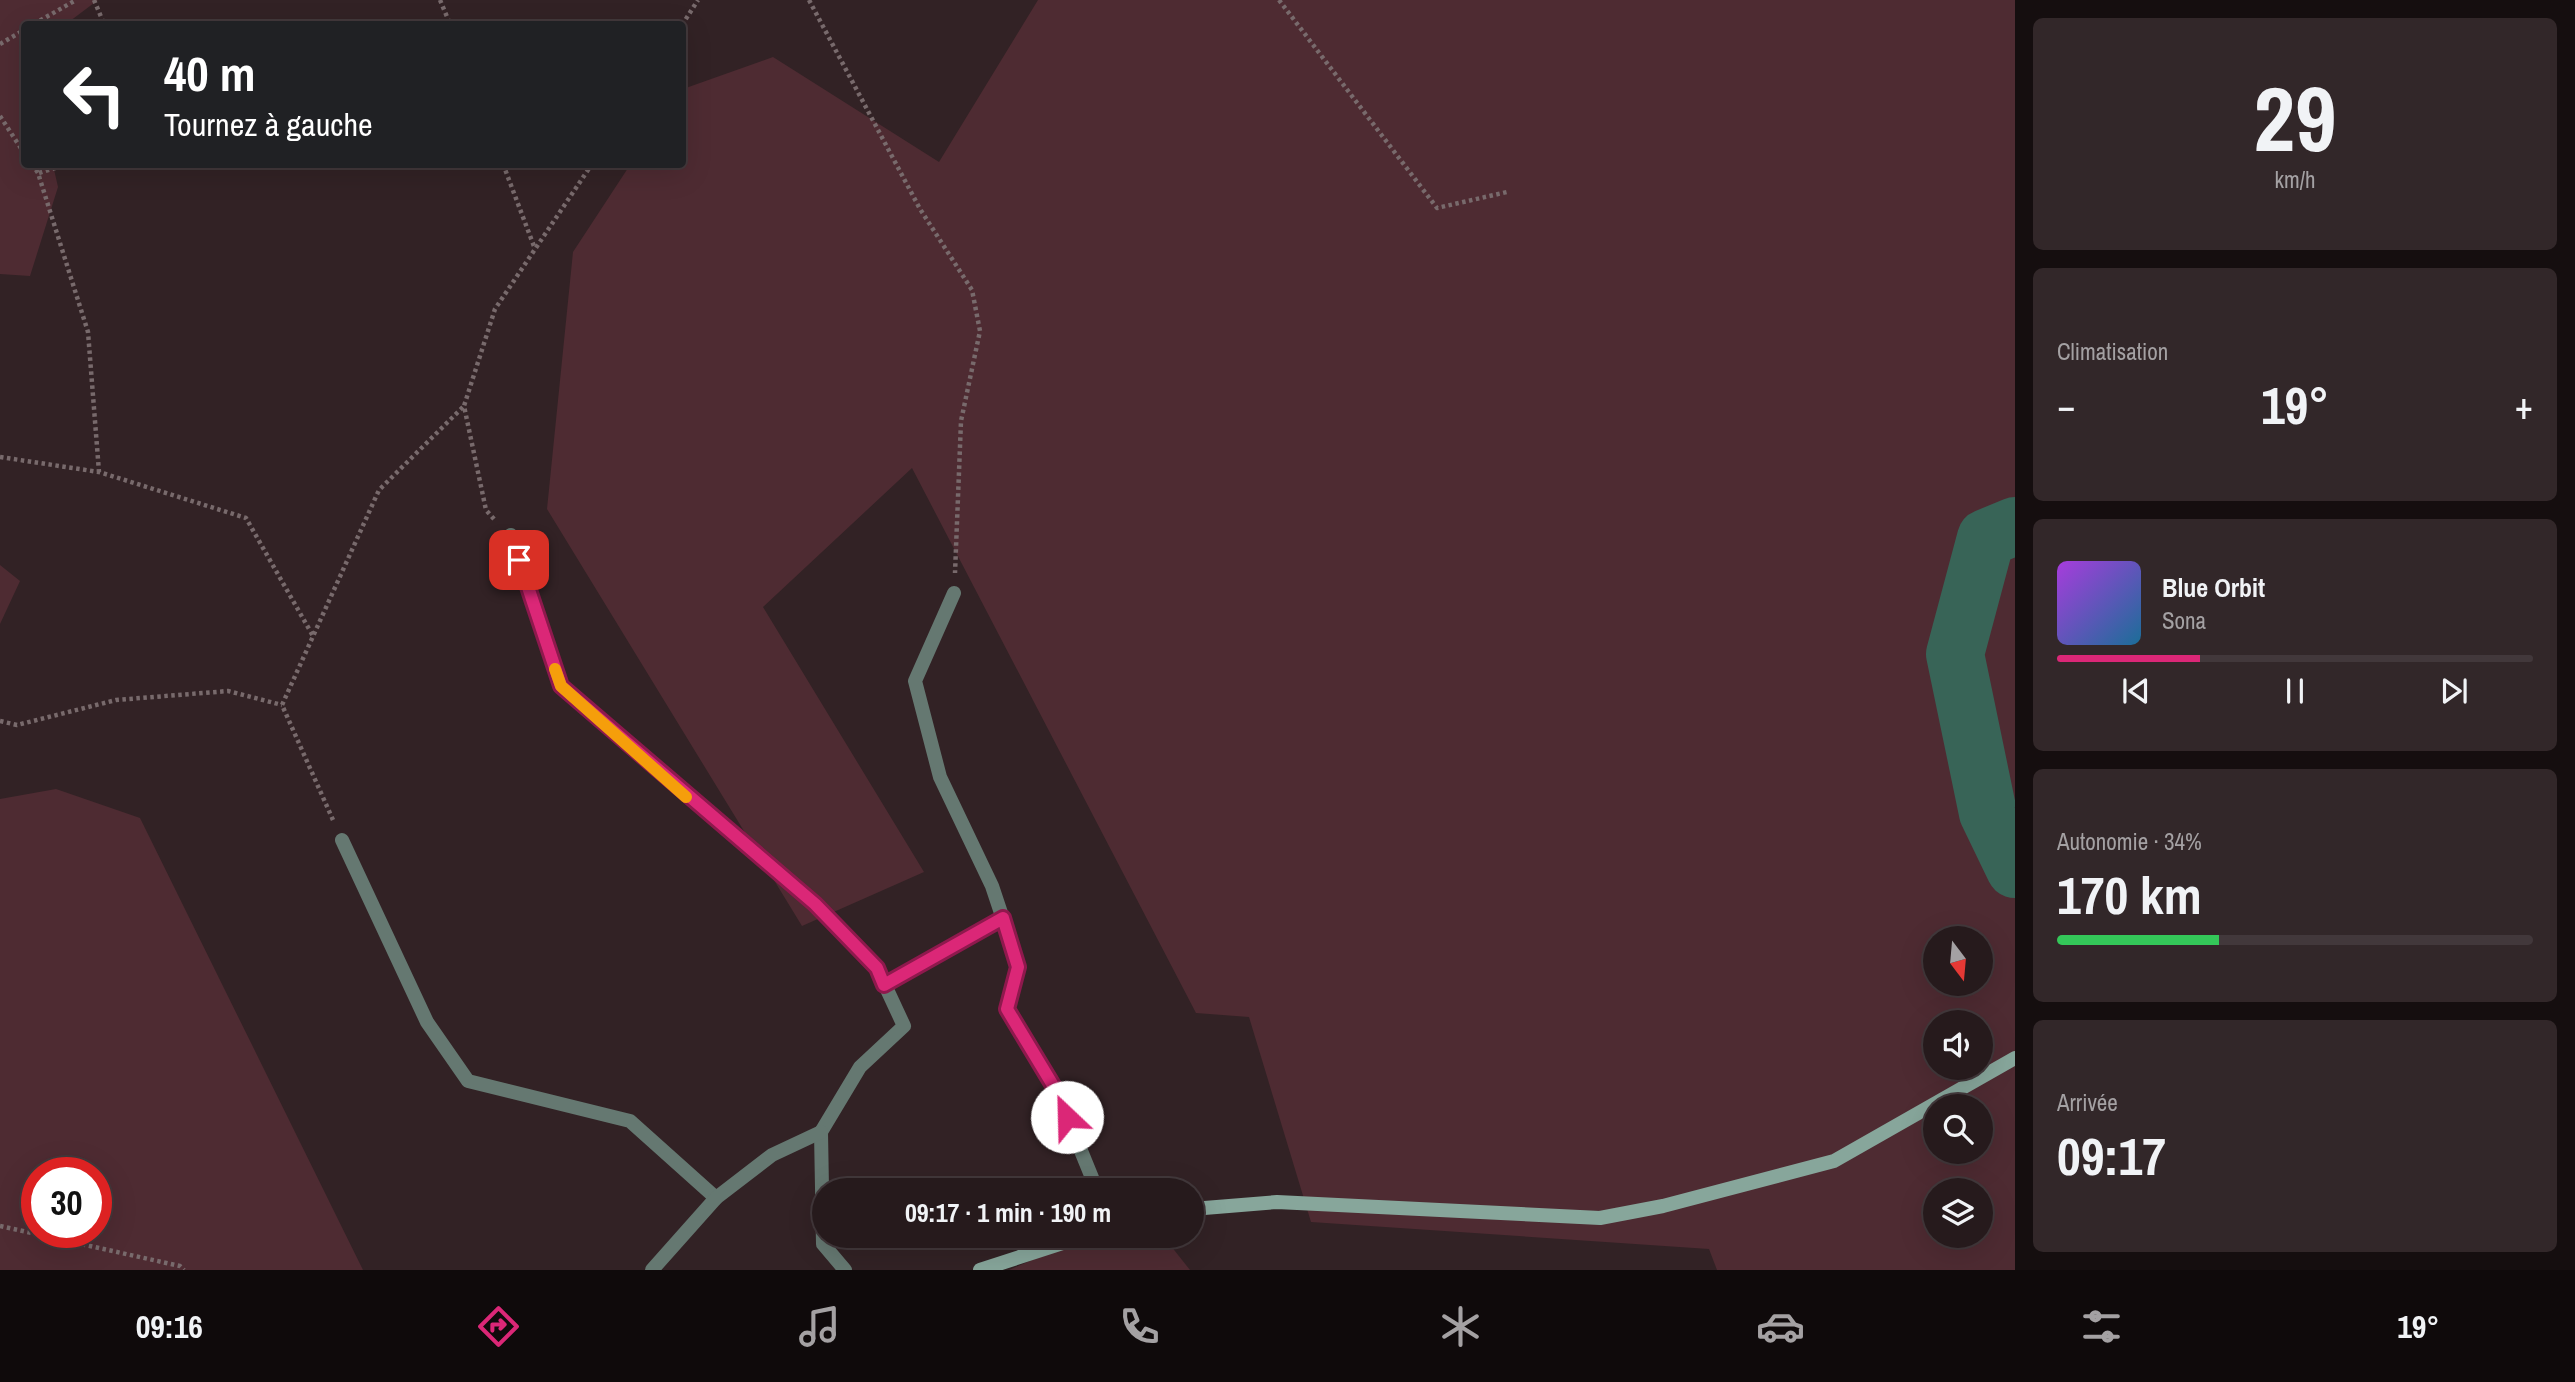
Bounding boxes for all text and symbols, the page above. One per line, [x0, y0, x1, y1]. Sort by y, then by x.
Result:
text: 40 m [164, 40, 256, 106]
icon: left [49, 49, 140, 140]
text: 29 [2254, 57, 2337, 179]
text: Tournez à gauche [164, 103, 373, 146]
text: km/h [2275, 164, 2315, 195]
text: Climatisation [2057, 336, 2168, 367]
text: 19° [2261, 370, 2329, 440]
text: − [2057, 380, 2075, 431]
text: + [2515, 380, 2533, 431]
pin [489, 530, 549, 590]
icon: arrive [500, 541, 538, 579]
text: Blue Orbit [2162, 570, 2265, 605]
text: Sona [2162, 605, 2206, 636]
icon: previous [2117, 672, 2155, 710]
icon: pause [2276, 672, 2314, 710]
icon: next [2435, 672, 2473, 710]
text: Autonomie · 34% [2057, 826, 2202, 857]
text: 170 km [2057, 860, 2202, 930]
north arrow [1923, 926, 1993, 996]
map controls [1923, 926, 1993, 1248]
button: sound [1923, 1010, 1993, 1080]
position arrow [1030, 1080, 1104, 1154]
text: Arrivée [2057, 1087, 2118, 1118]
button: search [1923, 1094, 1993, 1164]
text: 09:17 [2057, 1121, 2166, 1191]
speed limit sign: 30 [21, 1157, 112, 1248]
button: layers [1923, 1178, 1993, 1248]
text: 09:17 · 1 min · 190 m [905, 1195, 1111, 1230]
icon: directions [474, 1302, 523, 1351]
icon: music [795, 1302, 844, 1351]
icon: phone [1115, 1302, 1164, 1351]
icon: climate [1436, 1302, 1485, 1351]
icon: car [1756, 1302, 1805, 1351]
icon: filters [2077, 1302, 2126, 1351]
text: 09:16 [136, 1305, 203, 1348]
text: 19° [2397, 1305, 2439, 1348]

